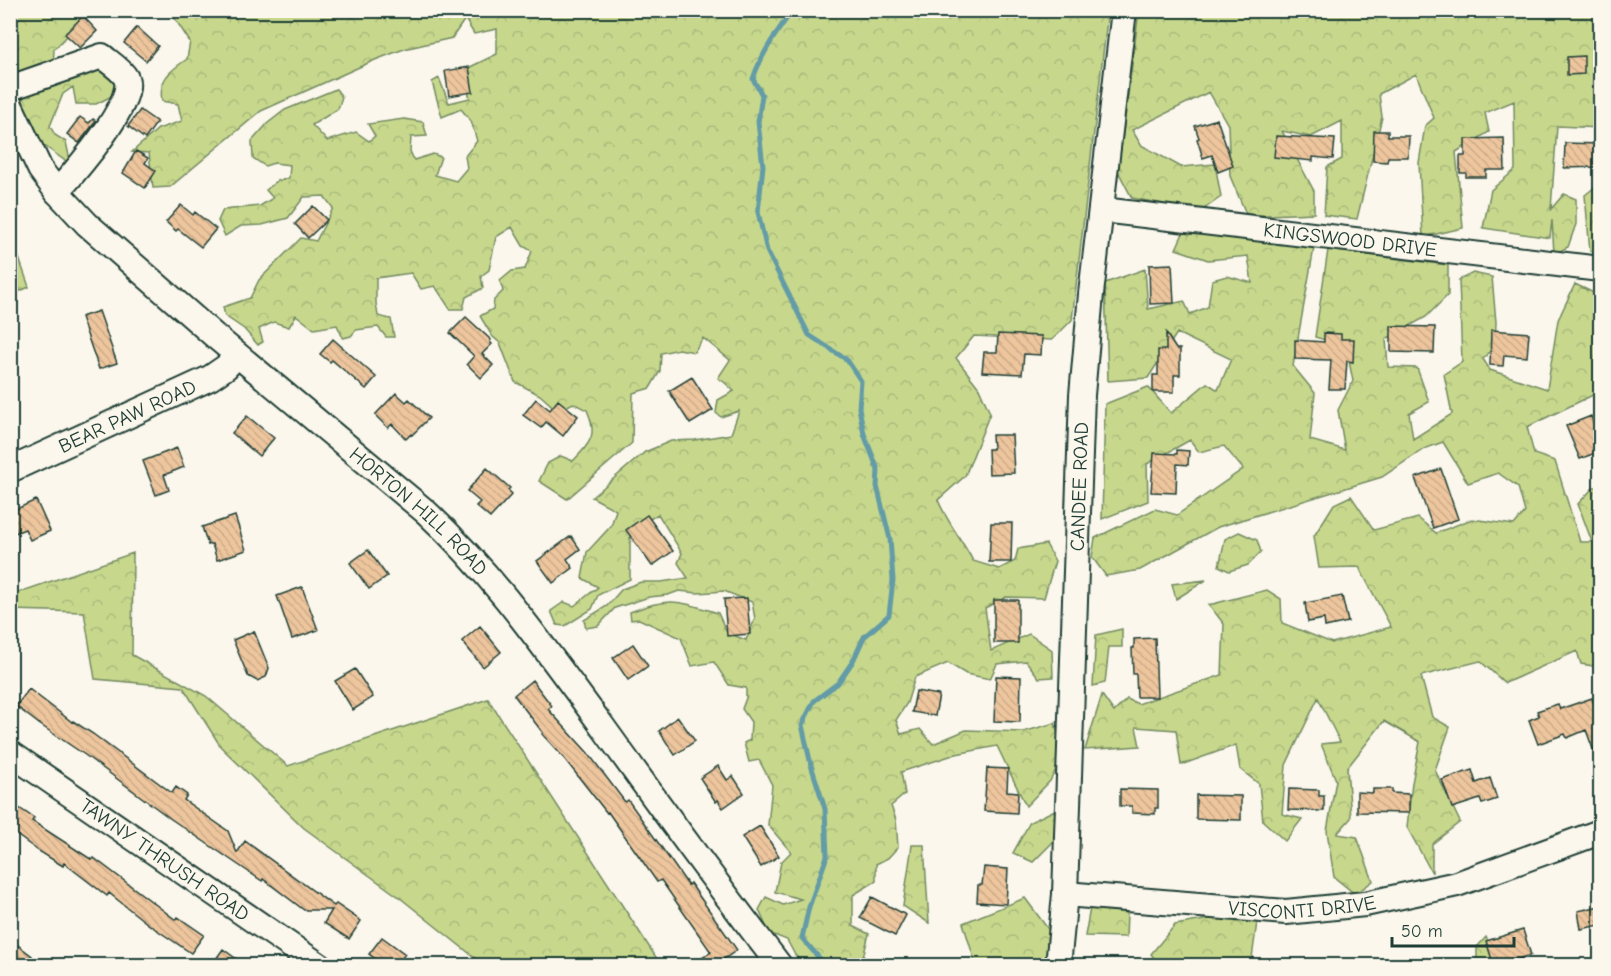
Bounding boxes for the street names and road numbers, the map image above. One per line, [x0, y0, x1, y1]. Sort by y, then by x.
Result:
street label: KINGSWOOD DRIVE [1262, 218, 1438, 262]
street label: BEAR PAW ROAD [55, 375, 200, 458]
street label: CANDEE ROAD [1066, 422, 1093, 552]
street label: HORTON HILL ROAD [345, 442, 492, 580]
street label: TAWNY THRUSH ROAD [76, 794, 254, 926]
street label: VISCONTI DRIVE [1227, 891, 1378, 924]

